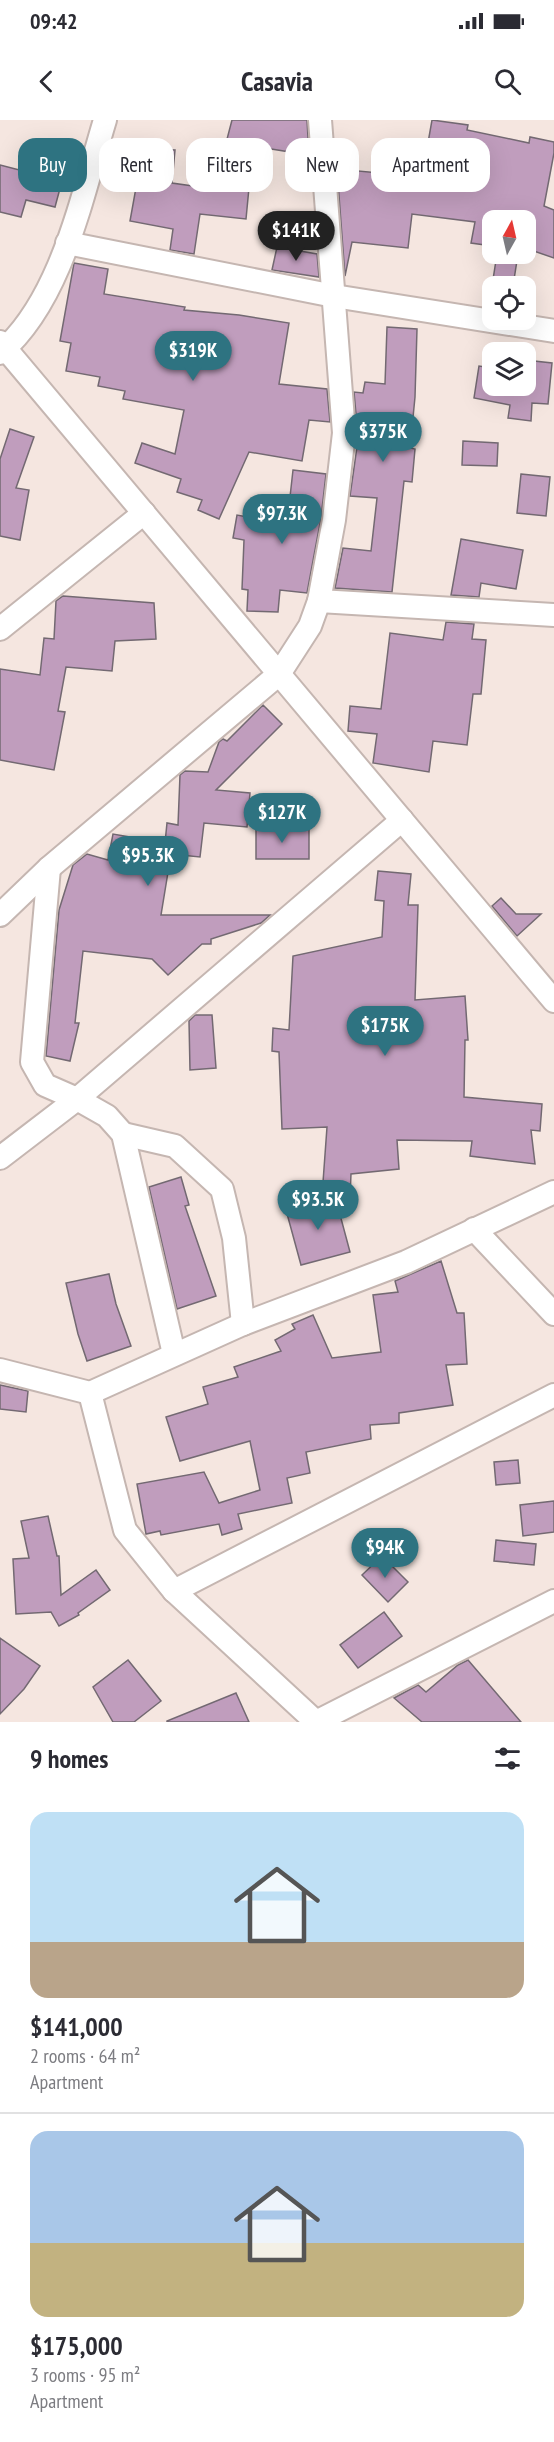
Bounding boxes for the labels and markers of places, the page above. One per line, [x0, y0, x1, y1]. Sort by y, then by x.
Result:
pin: $141K [254, 211, 338, 262]
pin: $319K [151, 331, 235, 382]
pin: $375K [341, 412, 425, 463]
pin: $97.3K [233, 494, 331, 545]
pin: $127K [240, 793, 324, 844]
pin: $95.3K [99, 836, 197, 887]
pin: $175K [343, 1006, 427, 1057]
pin: $93.5K [269, 1180, 367, 1231]
pin: $94K [349, 1528, 421, 1579]

